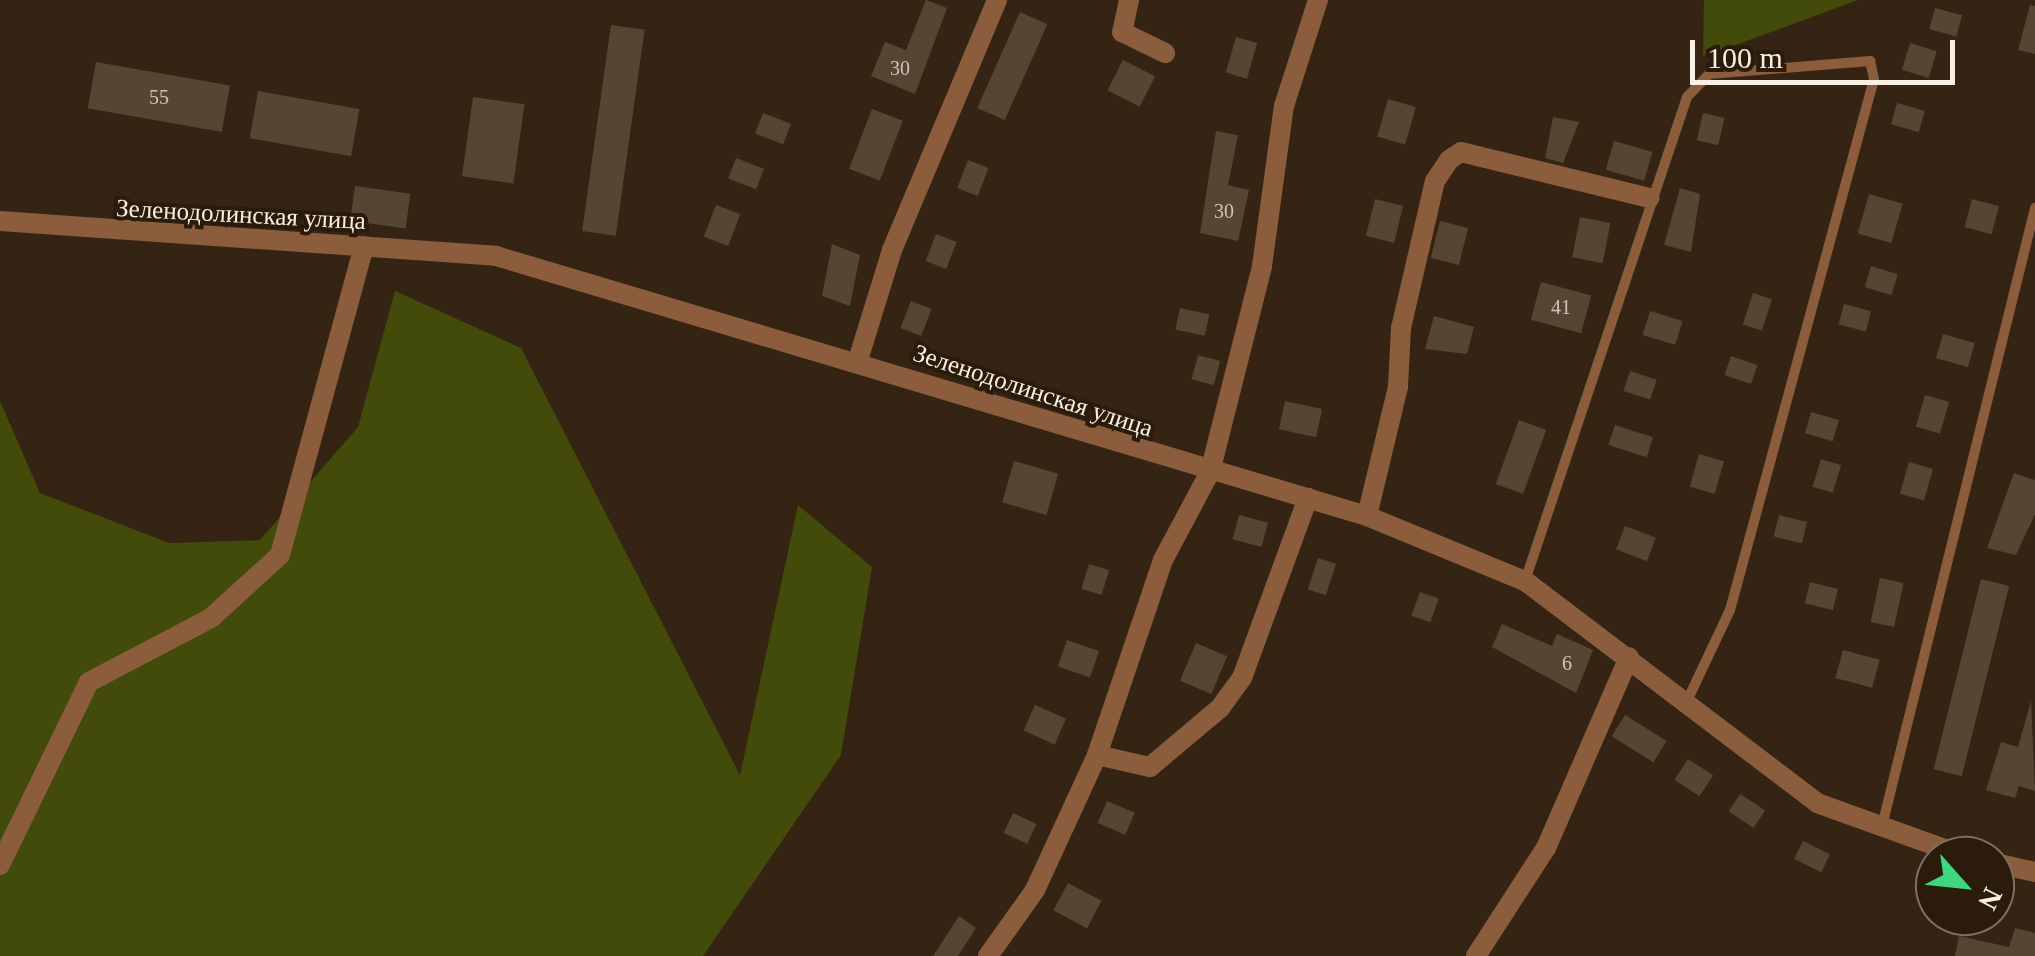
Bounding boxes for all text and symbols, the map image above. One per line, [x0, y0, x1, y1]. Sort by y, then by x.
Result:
scale bar [1695, 20, 1960, 82]
text: 100 m [1707, 41, 1783, 74]
house number: 30 [890, 56, 910, 80]
house number: 55 [149, 85, 169, 109]
street label: Зеленодолинская улица [115, 193, 367, 237]
house number: 30 [1214, 199, 1234, 223]
house number: 41 [1551, 295, 1571, 319]
street label: Зеленодолинская улица [910, 338, 1156, 444]
house number: 6 [1562, 651, 1572, 675]
north arrow [1915, 836, 2015, 936]
text: N [1972, 883, 2009, 915]

